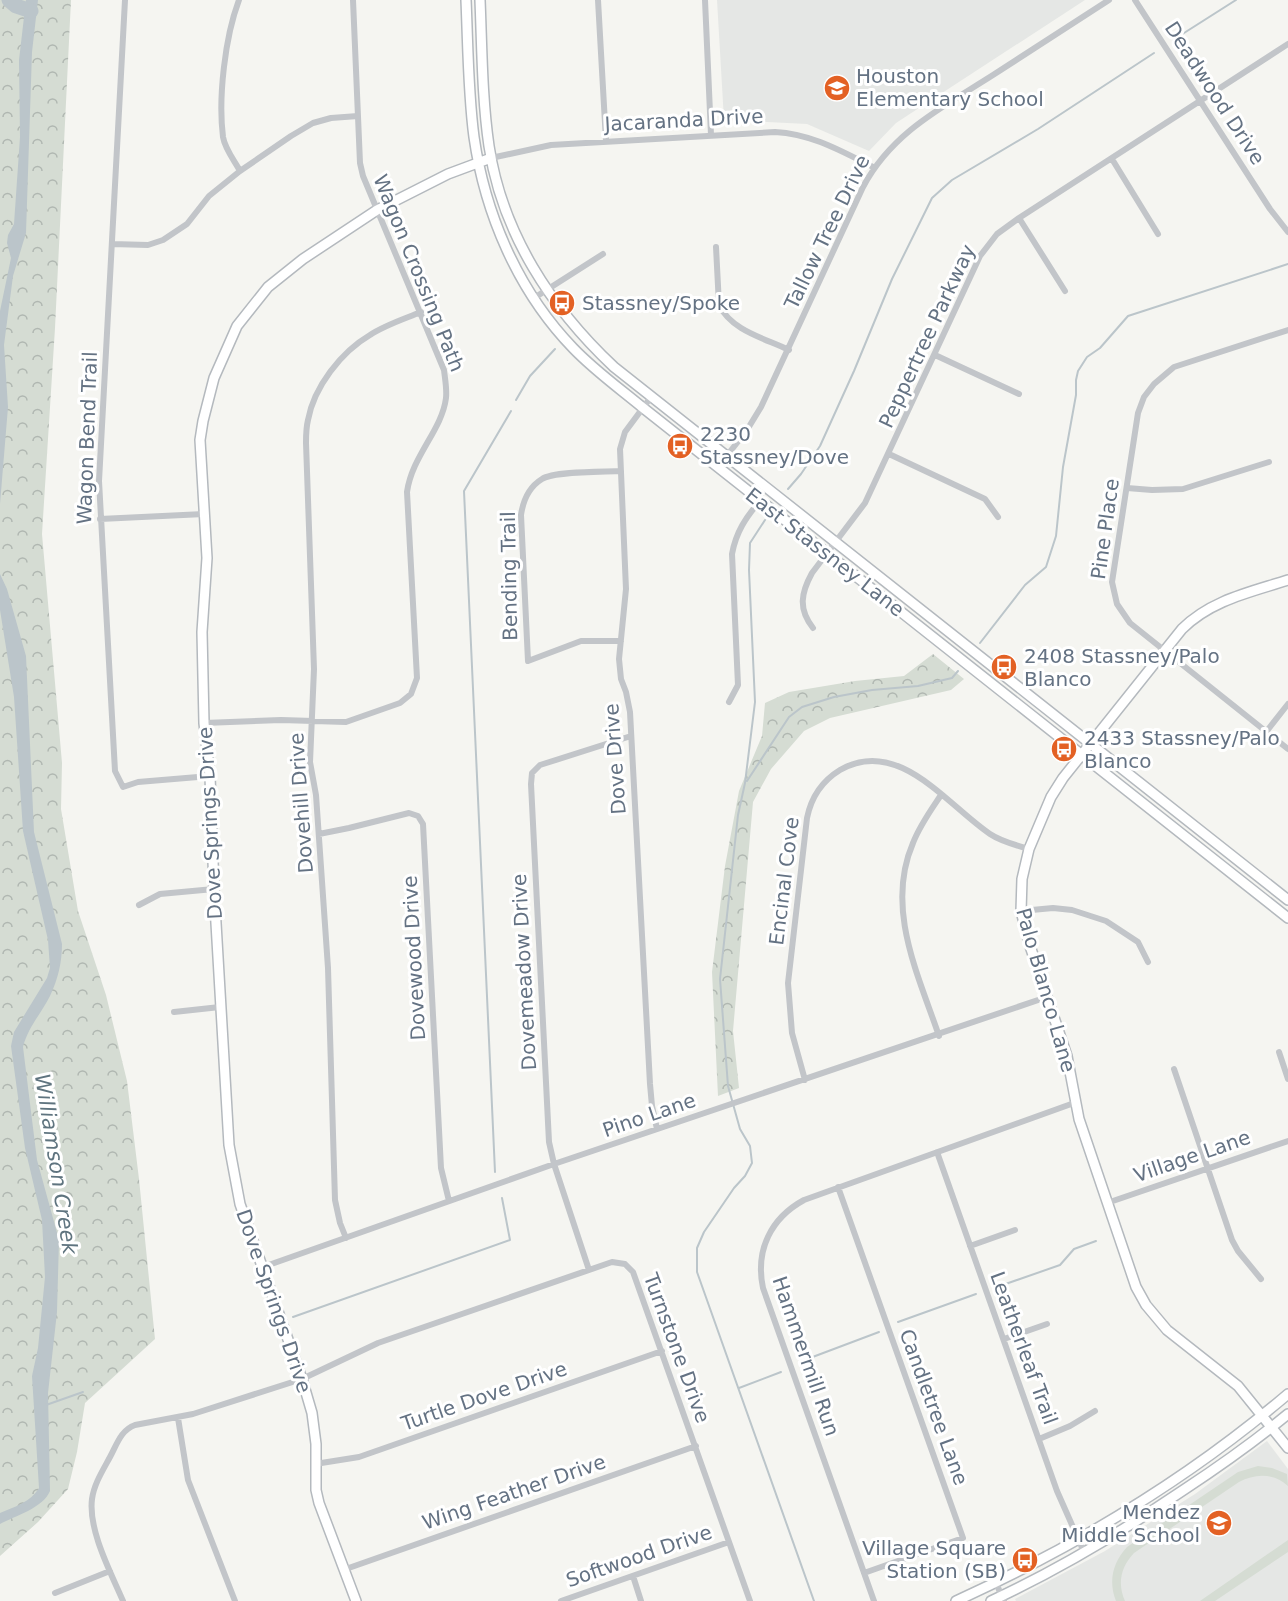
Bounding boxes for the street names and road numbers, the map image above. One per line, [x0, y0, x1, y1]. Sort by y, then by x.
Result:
street label: Deadwood Drive [1160, 17, 1270, 169]
street label: Jacaranda Drive [602, 104, 764, 136]
street label: Tallow Tree Drive [779, 151, 875, 314]
street label: Wagon Crossing Path [368, 171, 470, 375]
street label: Peppertree Parkway [874, 240, 980, 432]
street label: Wagon Bend Trail [72, 351, 102, 525]
street label: Pine Place [1086, 477, 1124, 581]
street label: East Stassney Lane [741, 483, 909, 621]
street label: Bending Trail [496, 511, 522, 641]
street label: Dove Drive [599, 703, 631, 815]
street label: Dove Springs Drive [193, 726, 227, 920]
street label: Dovehill Drive [284, 732, 318, 874]
street label: Encinal Cove [764, 815, 804, 947]
street label: Dovemeadow Drive [507, 873, 541, 1071]
street label: Dovewood Drive [398, 875, 430, 1041]
street label: Palo Blanco Lane [1011, 905, 1081, 1075]
street label: Pino Lane [599, 1088, 699, 1142]
street label: Village Lane [1130, 1125, 1254, 1187]
street label: Dove Springs Drive [231, 1206, 317, 1396]
street label: Leatherleaf Trail [985, 1268, 1063, 1428]
street label: Turnstone Drive [638, 1269, 715, 1426]
street label: Hammermill Run [767, 1273, 845, 1439]
street label: Candletree Lane [895, 1326, 973, 1488]
street label: Turtle Dove Drive [397, 1356, 570, 1436]
street label: Wing Feather Drive [419, 1449, 609, 1535]
street label: Softwood Drive [563, 1520, 715, 1592]

